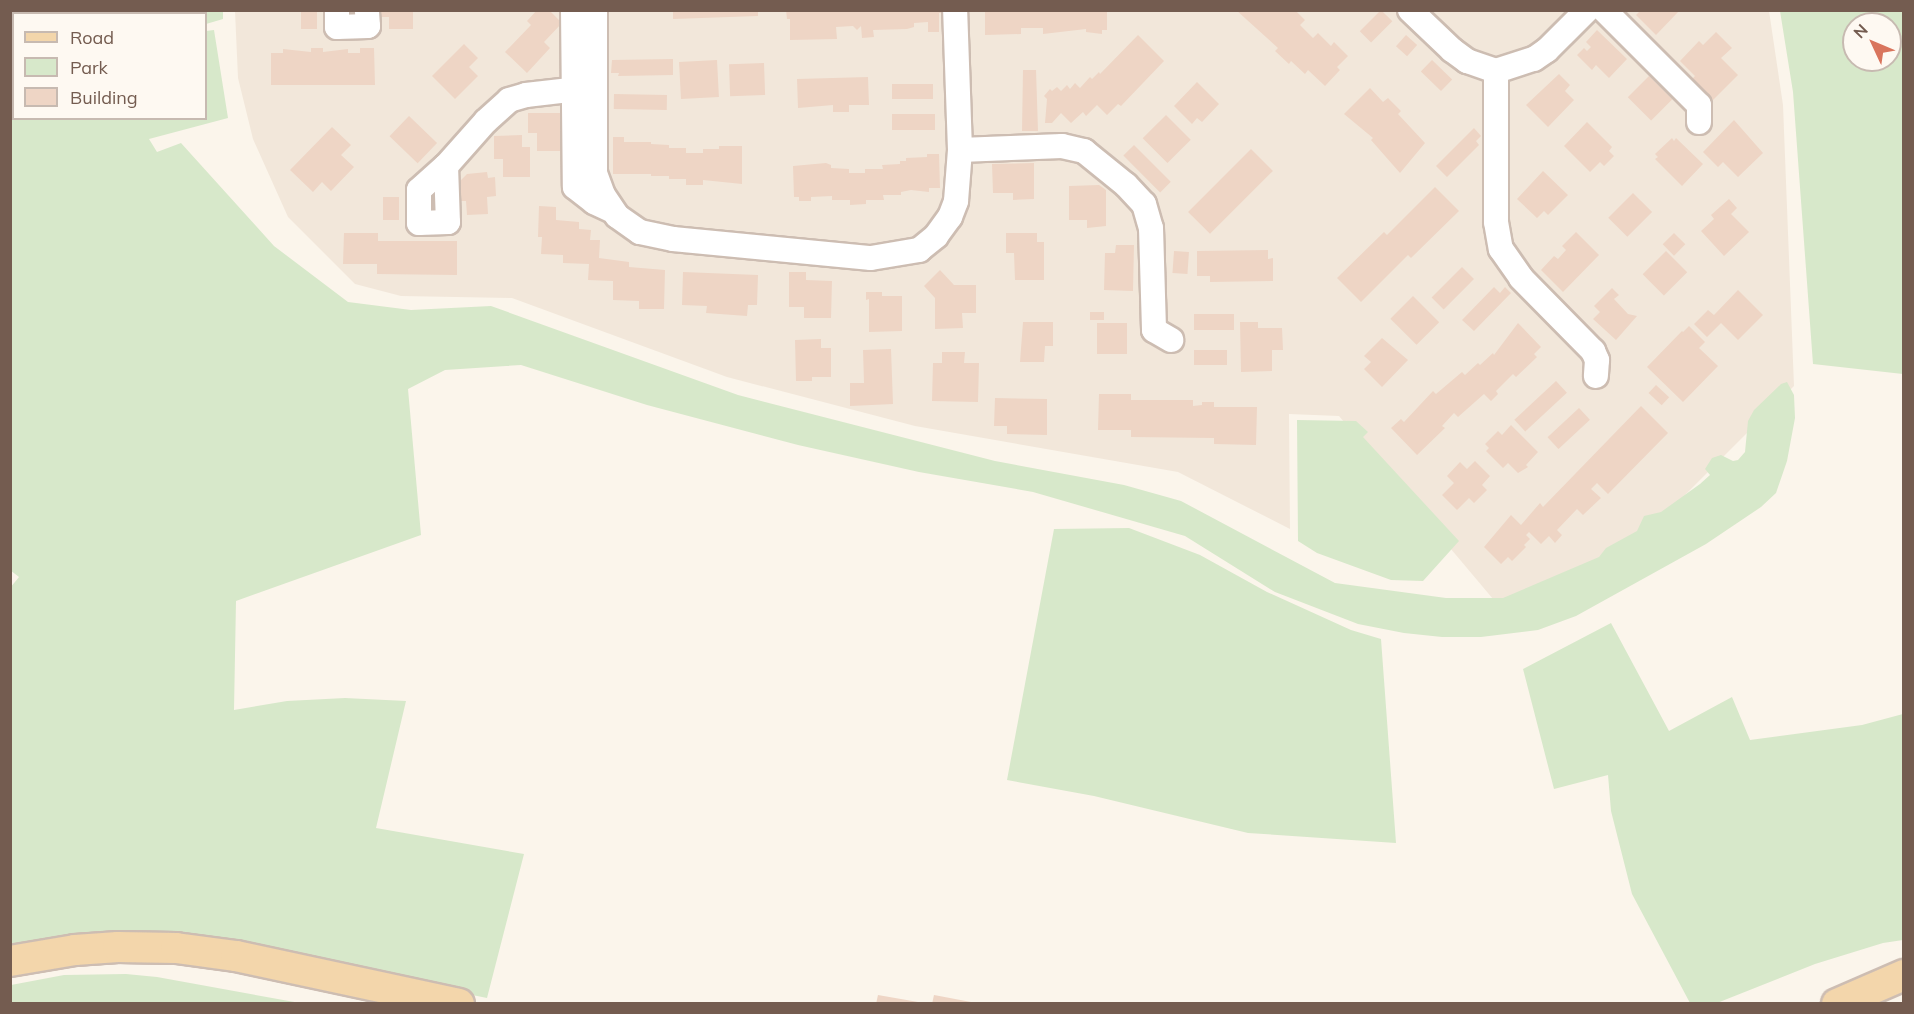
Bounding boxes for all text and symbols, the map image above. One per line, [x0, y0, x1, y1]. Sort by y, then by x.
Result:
legend [12, 12, 207, 120]
north arrow [1842, 12, 1902, 72]
text: N [1849, 20, 1872, 42]
text: Road [70, 26, 114, 49]
text: Park [70, 56, 108, 79]
text: Building [70, 86, 138, 109]

